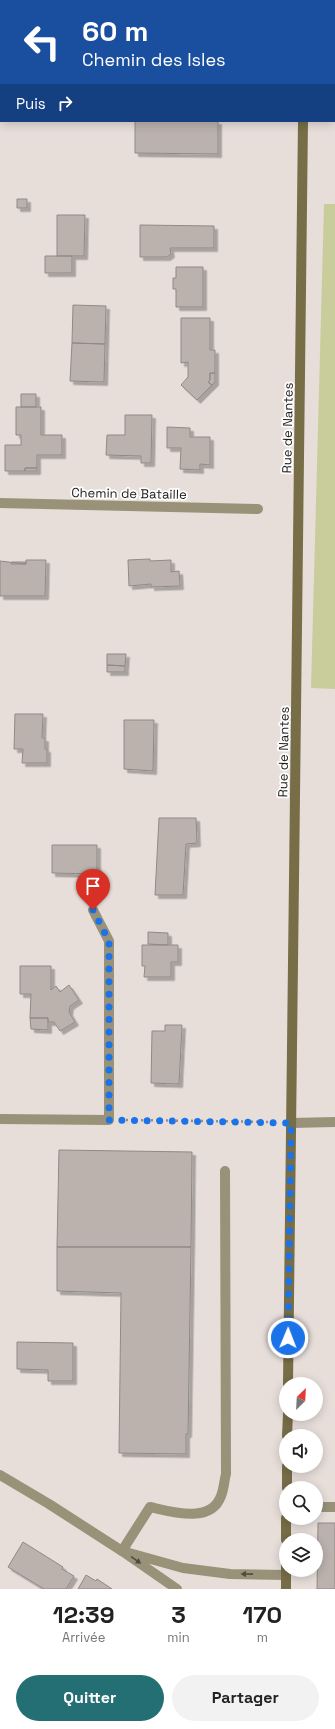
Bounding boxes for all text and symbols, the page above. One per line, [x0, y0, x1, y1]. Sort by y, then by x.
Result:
text: 60 m [82, 13, 148, 49]
icon: left [16, 16, 68, 68]
text: Chemin des Isles [82, 48, 226, 71]
icon: right [54, 92, 76, 114]
text: Puis [16, 94, 46, 113]
street label: Rue de Nantes [278, 382, 297, 474]
street label: Chemin de Bataille [71, 484, 187, 503]
street label: Rue de Nantes [274, 706, 293, 798]
pin [76, 869, 110, 910]
icon: arrive [82, 875, 104, 897]
position arrow [267, 1317, 309, 1359]
north arrow [279, 1377, 323, 1421]
map controls [279, 1377, 323, 1577]
button: sound [279, 1429, 323, 1473]
button: search [279, 1481, 323, 1525]
button: layers [279, 1533, 323, 1577]
one-way arrow [131, 1556, 141, 1564]
one-way arrow [240, 1571, 253, 1577]
text: 12:39 [53, 1599, 115, 1630]
text: 3 [171, 1599, 186, 1630]
text: 170 [243, 1599, 282, 1630]
text: Arrivée [62, 1629, 105, 1646]
text: min [167, 1629, 190, 1646]
text: m [257, 1629, 268, 1646]
button: Quitter [16, 1675, 164, 1721]
button: Partager [172, 1675, 319, 1721]

